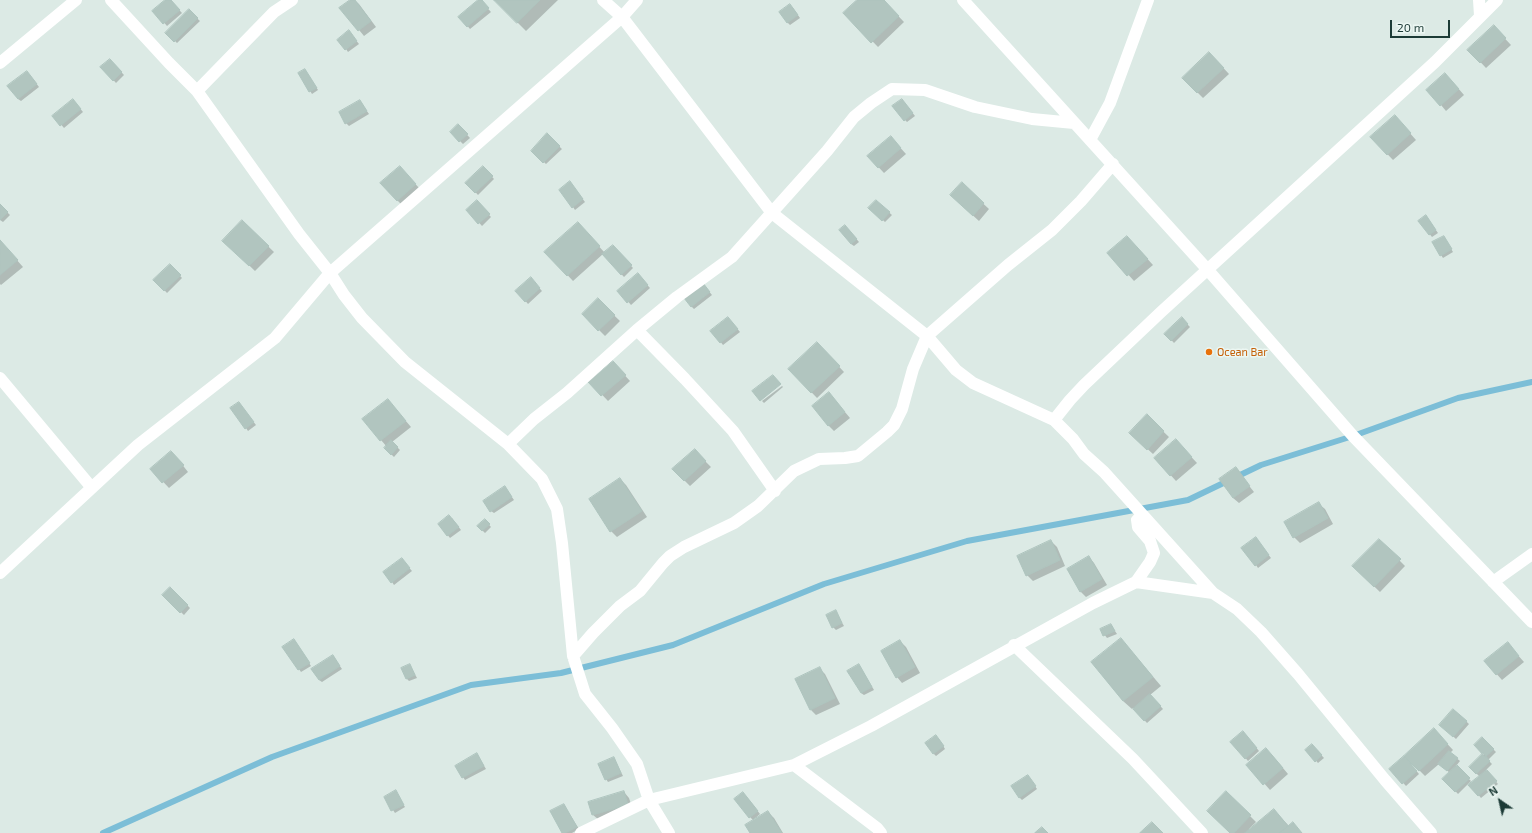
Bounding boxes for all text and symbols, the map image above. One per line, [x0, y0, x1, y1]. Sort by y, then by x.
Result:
scale bar [1392, 12, 1452, 38]
text: 20 m [1397, 20, 1424, 34]
place label: Ocean Bar [1217, 345, 1268, 359]
marker: Ocean Bar [1204, 347, 1214, 357]
north arrow [1480, 781, 1520, 821]
text: N [1486, 783, 1500, 798]

